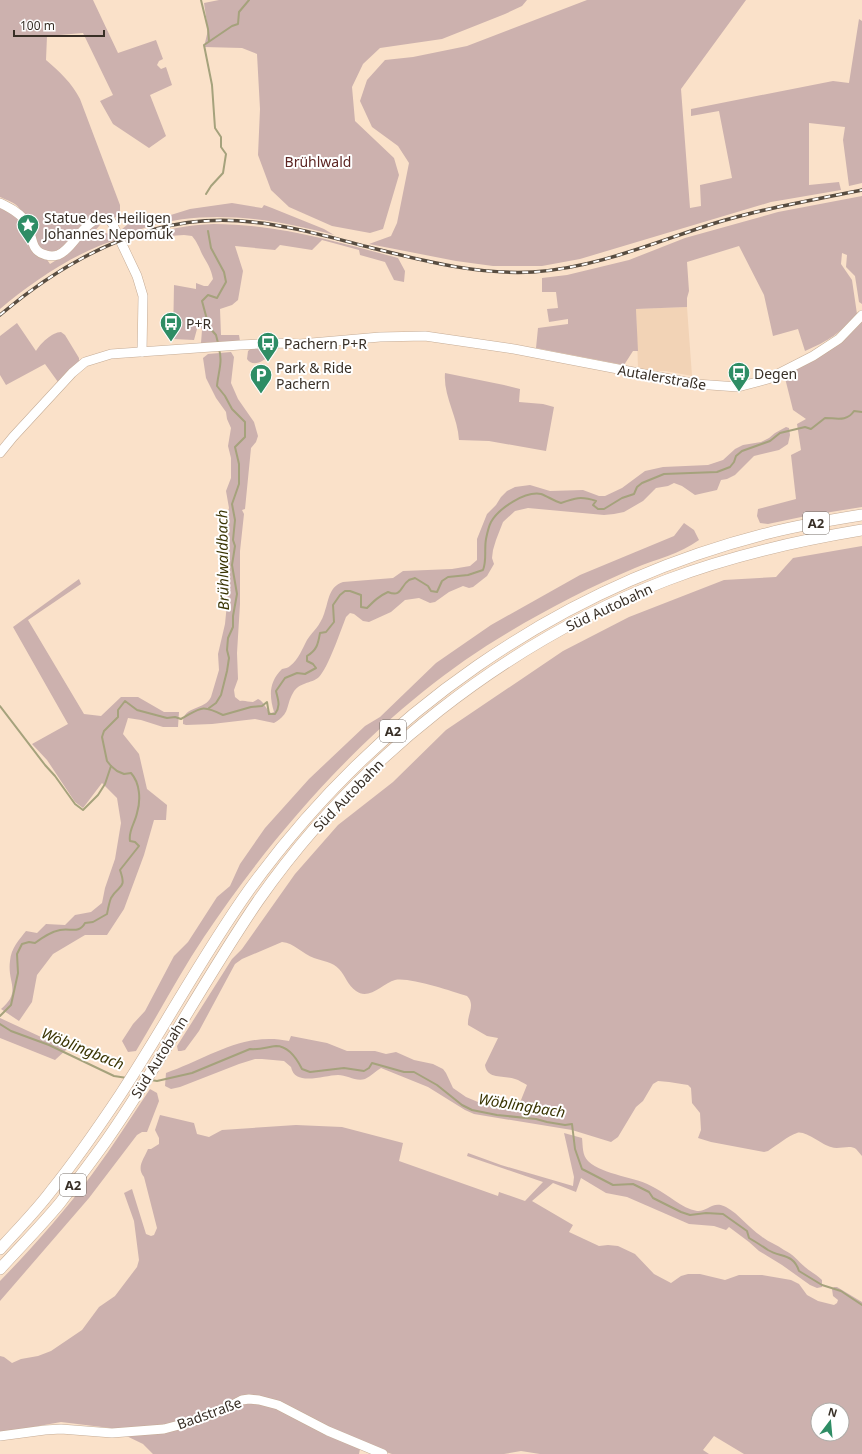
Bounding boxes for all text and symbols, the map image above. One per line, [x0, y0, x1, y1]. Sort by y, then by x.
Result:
scale bar [14, 12, 104, 38]
text: 100 m [20, 17, 55, 34]
park label: Brühlwald [285, 152, 351, 171]
place label: Statue des Heiligen Johannes Nepomuk [42, 208, 174, 243]
place icon: Statue des Heiligen Johannes Nepomuk [15, 212, 41, 245]
bus stop icon: P+R [158, 310, 184, 343]
place label: P+R [186, 314, 211, 333]
bus stop icon: Pachern P+R [255, 330, 281, 363]
place label: Pachern P+R [284, 334, 367, 353]
place label: Park & Ride Pachern [276, 358, 352, 393]
street label: Autalerstraße [616, 360, 708, 394]
bus stop icon: Degen [726, 360, 752, 393]
parking icon: Park & Ride Pachern [248, 362, 274, 395]
place label: Degen [754, 364, 797, 383]
water label: Brühlwaldbach [211, 509, 233, 611]
road number: A2 [803, 512, 829, 534]
street label: Süd Autobahn [563, 579, 655, 635]
road number: A2 [380, 720, 406, 742]
street label: Süd Autobahn [309, 755, 387, 835]
street label: Süd Autobahn [126, 1012, 192, 1102]
water label: Wöblingbach [39, 1022, 127, 1074]
water label: Wöblingbach [477, 1088, 567, 1122]
road number: A2 [60, 1174, 86, 1196]
street label: Badstraße [174, 1393, 244, 1433]
north arrow [810, 1402, 850, 1442]
text: N [827, 1403, 839, 1420]

